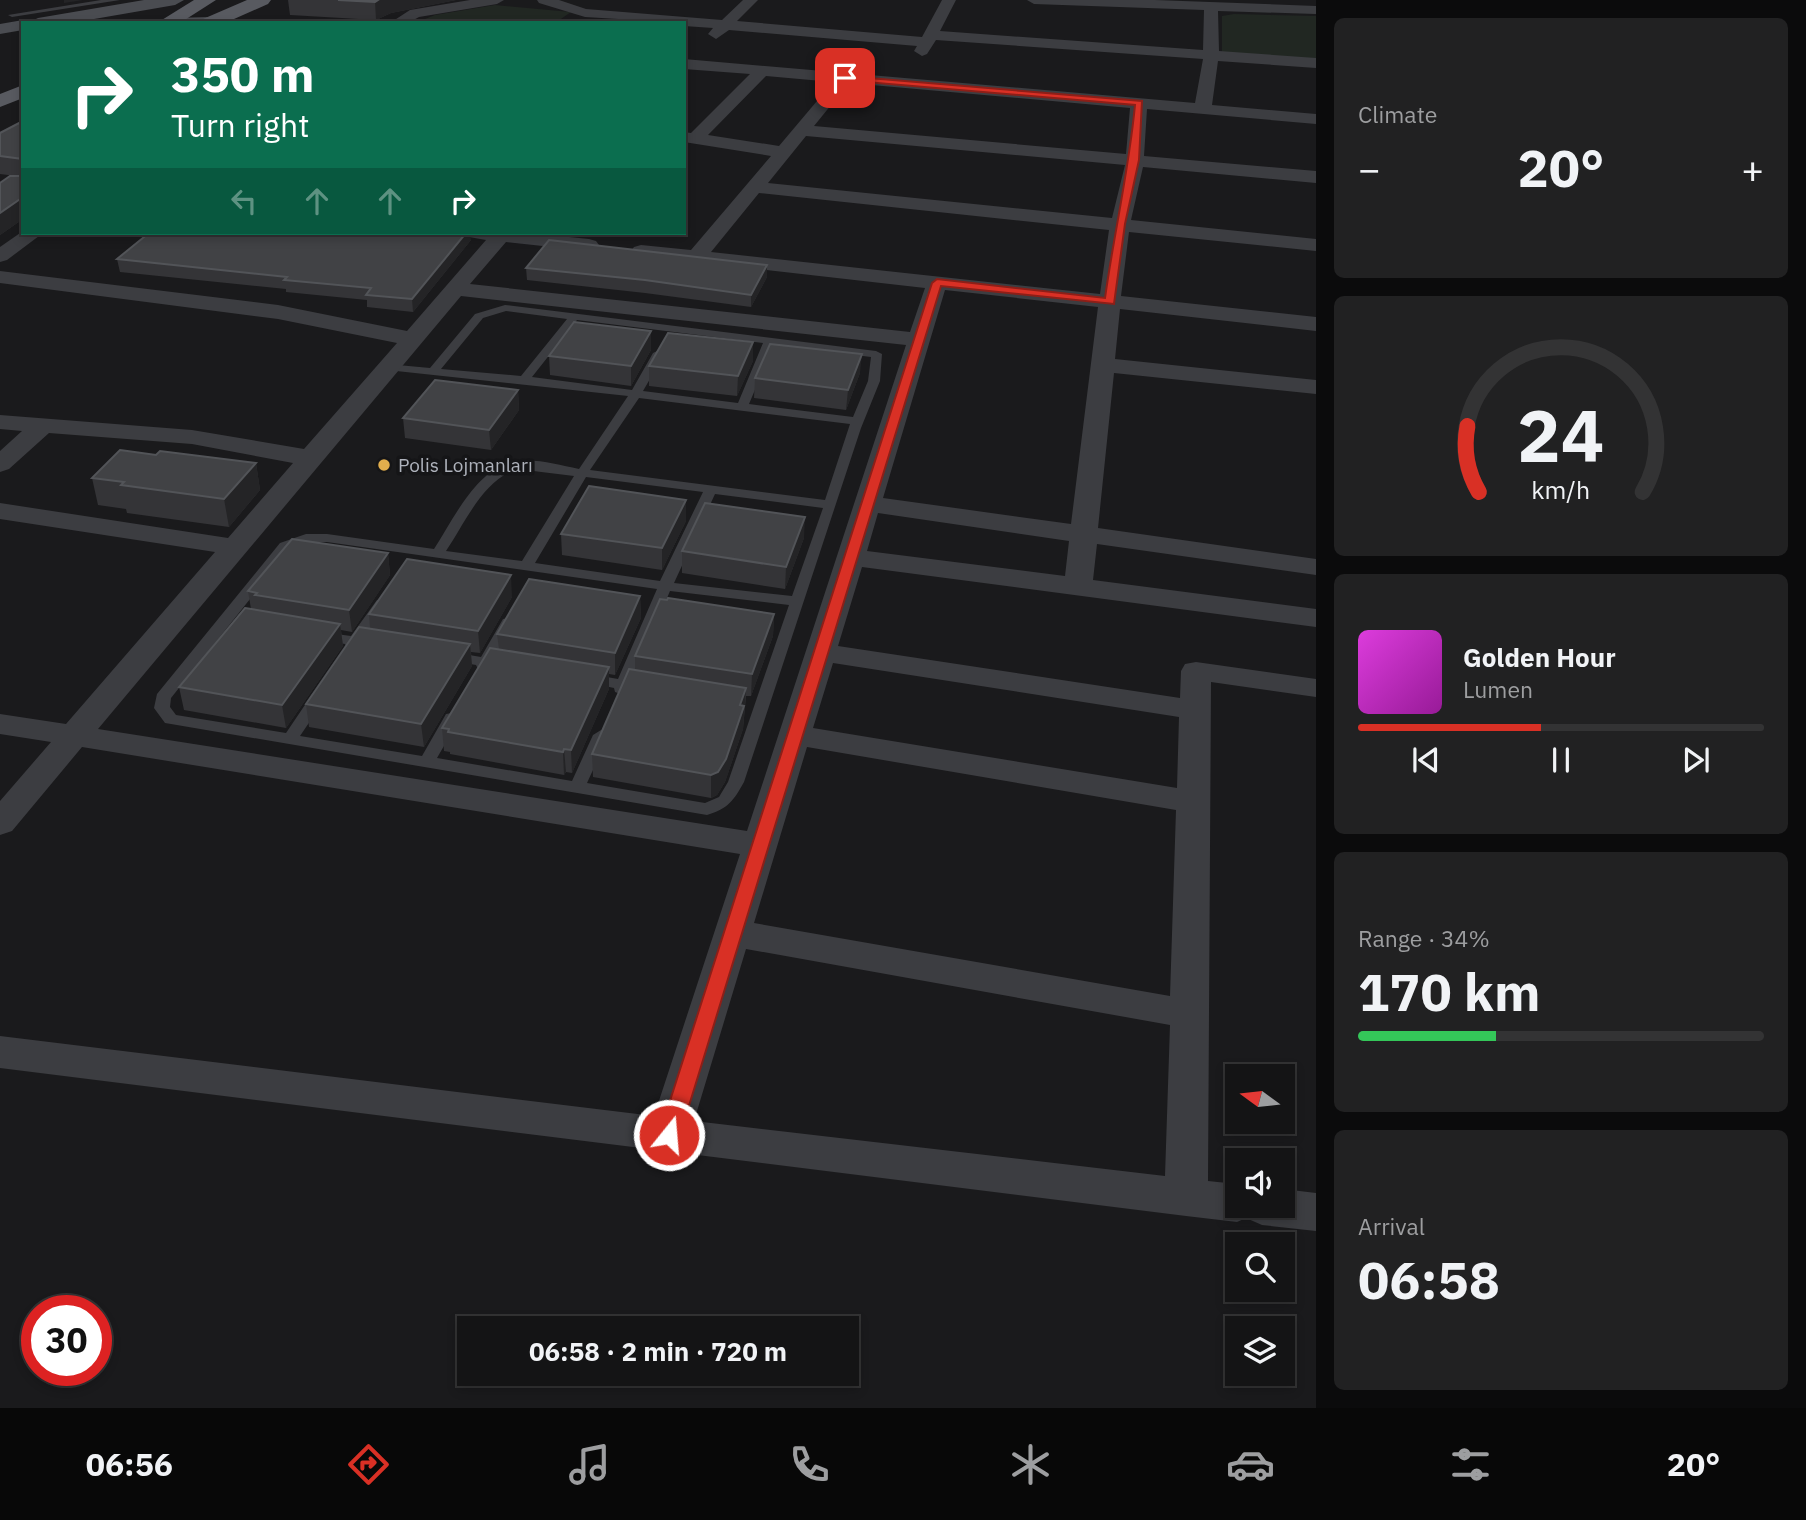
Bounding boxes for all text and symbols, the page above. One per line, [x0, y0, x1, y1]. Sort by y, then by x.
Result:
text: 350 m [171, 42, 315, 105]
pin [815, 48, 875, 108]
icon: right [56, 49, 147, 140]
icon: arrive [826, 59, 864, 97]
text: Climate [1358, 99, 1437, 129]
text: Turn right [171, 104, 309, 146]
text: 20° [1518, 134, 1604, 201]
text: − [1358, 144, 1381, 193]
text: + [1741, 144, 1764, 193]
icon: left [225, 182, 263, 220]
icon: ahead [298, 182, 336, 220]
icon: ahead [371, 182, 409, 220]
icon: right [444, 182, 482, 220]
text: 24 [1517, 387, 1605, 482]
place label: Polis Lojmanları [398, 453, 533, 477]
marker: Polis Lojmanları [376, 457, 392, 473]
text: km/h [1532, 473, 1590, 506]
text: Golden Hour [1463, 640, 1616, 674]
text: Lumen [1463, 674, 1533, 704]
icon: previous [1407, 741, 1445, 779]
icon: pause [1542, 741, 1580, 779]
icon: next [1677, 741, 1715, 779]
text: Range · 34% [1358, 923, 1490, 953]
text: 170 km [1358, 958, 1540, 1025]
north arrow [1225, 1064, 1295, 1134]
map controls [1225, 1064, 1295, 1386]
position arrow [632, 1098, 706, 1172]
button: sound [1225, 1148, 1295, 1218]
text: Arrival [1358, 1211, 1425, 1241]
button: search [1225, 1232, 1295, 1302]
text: 06:58 [1358, 1246, 1500, 1313]
speed limit sign: 30 [21, 1295, 112, 1386]
button: layers [1225, 1316, 1295, 1386]
text: 06:58 · 2 min · 720 m [529, 1334, 787, 1368]
icon: directions [344, 1440, 393, 1489]
icon: music [565, 1440, 614, 1489]
icon: phone [785, 1440, 834, 1489]
icon: climate [1006, 1440, 1055, 1489]
icon: car [1226, 1440, 1275, 1489]
icon: filters [1446, 1440, 1495, 1489]
text: 06:56 [86, 1443, 173, 1485]
text: 20° [1667, 1443, 1720, 1485]

